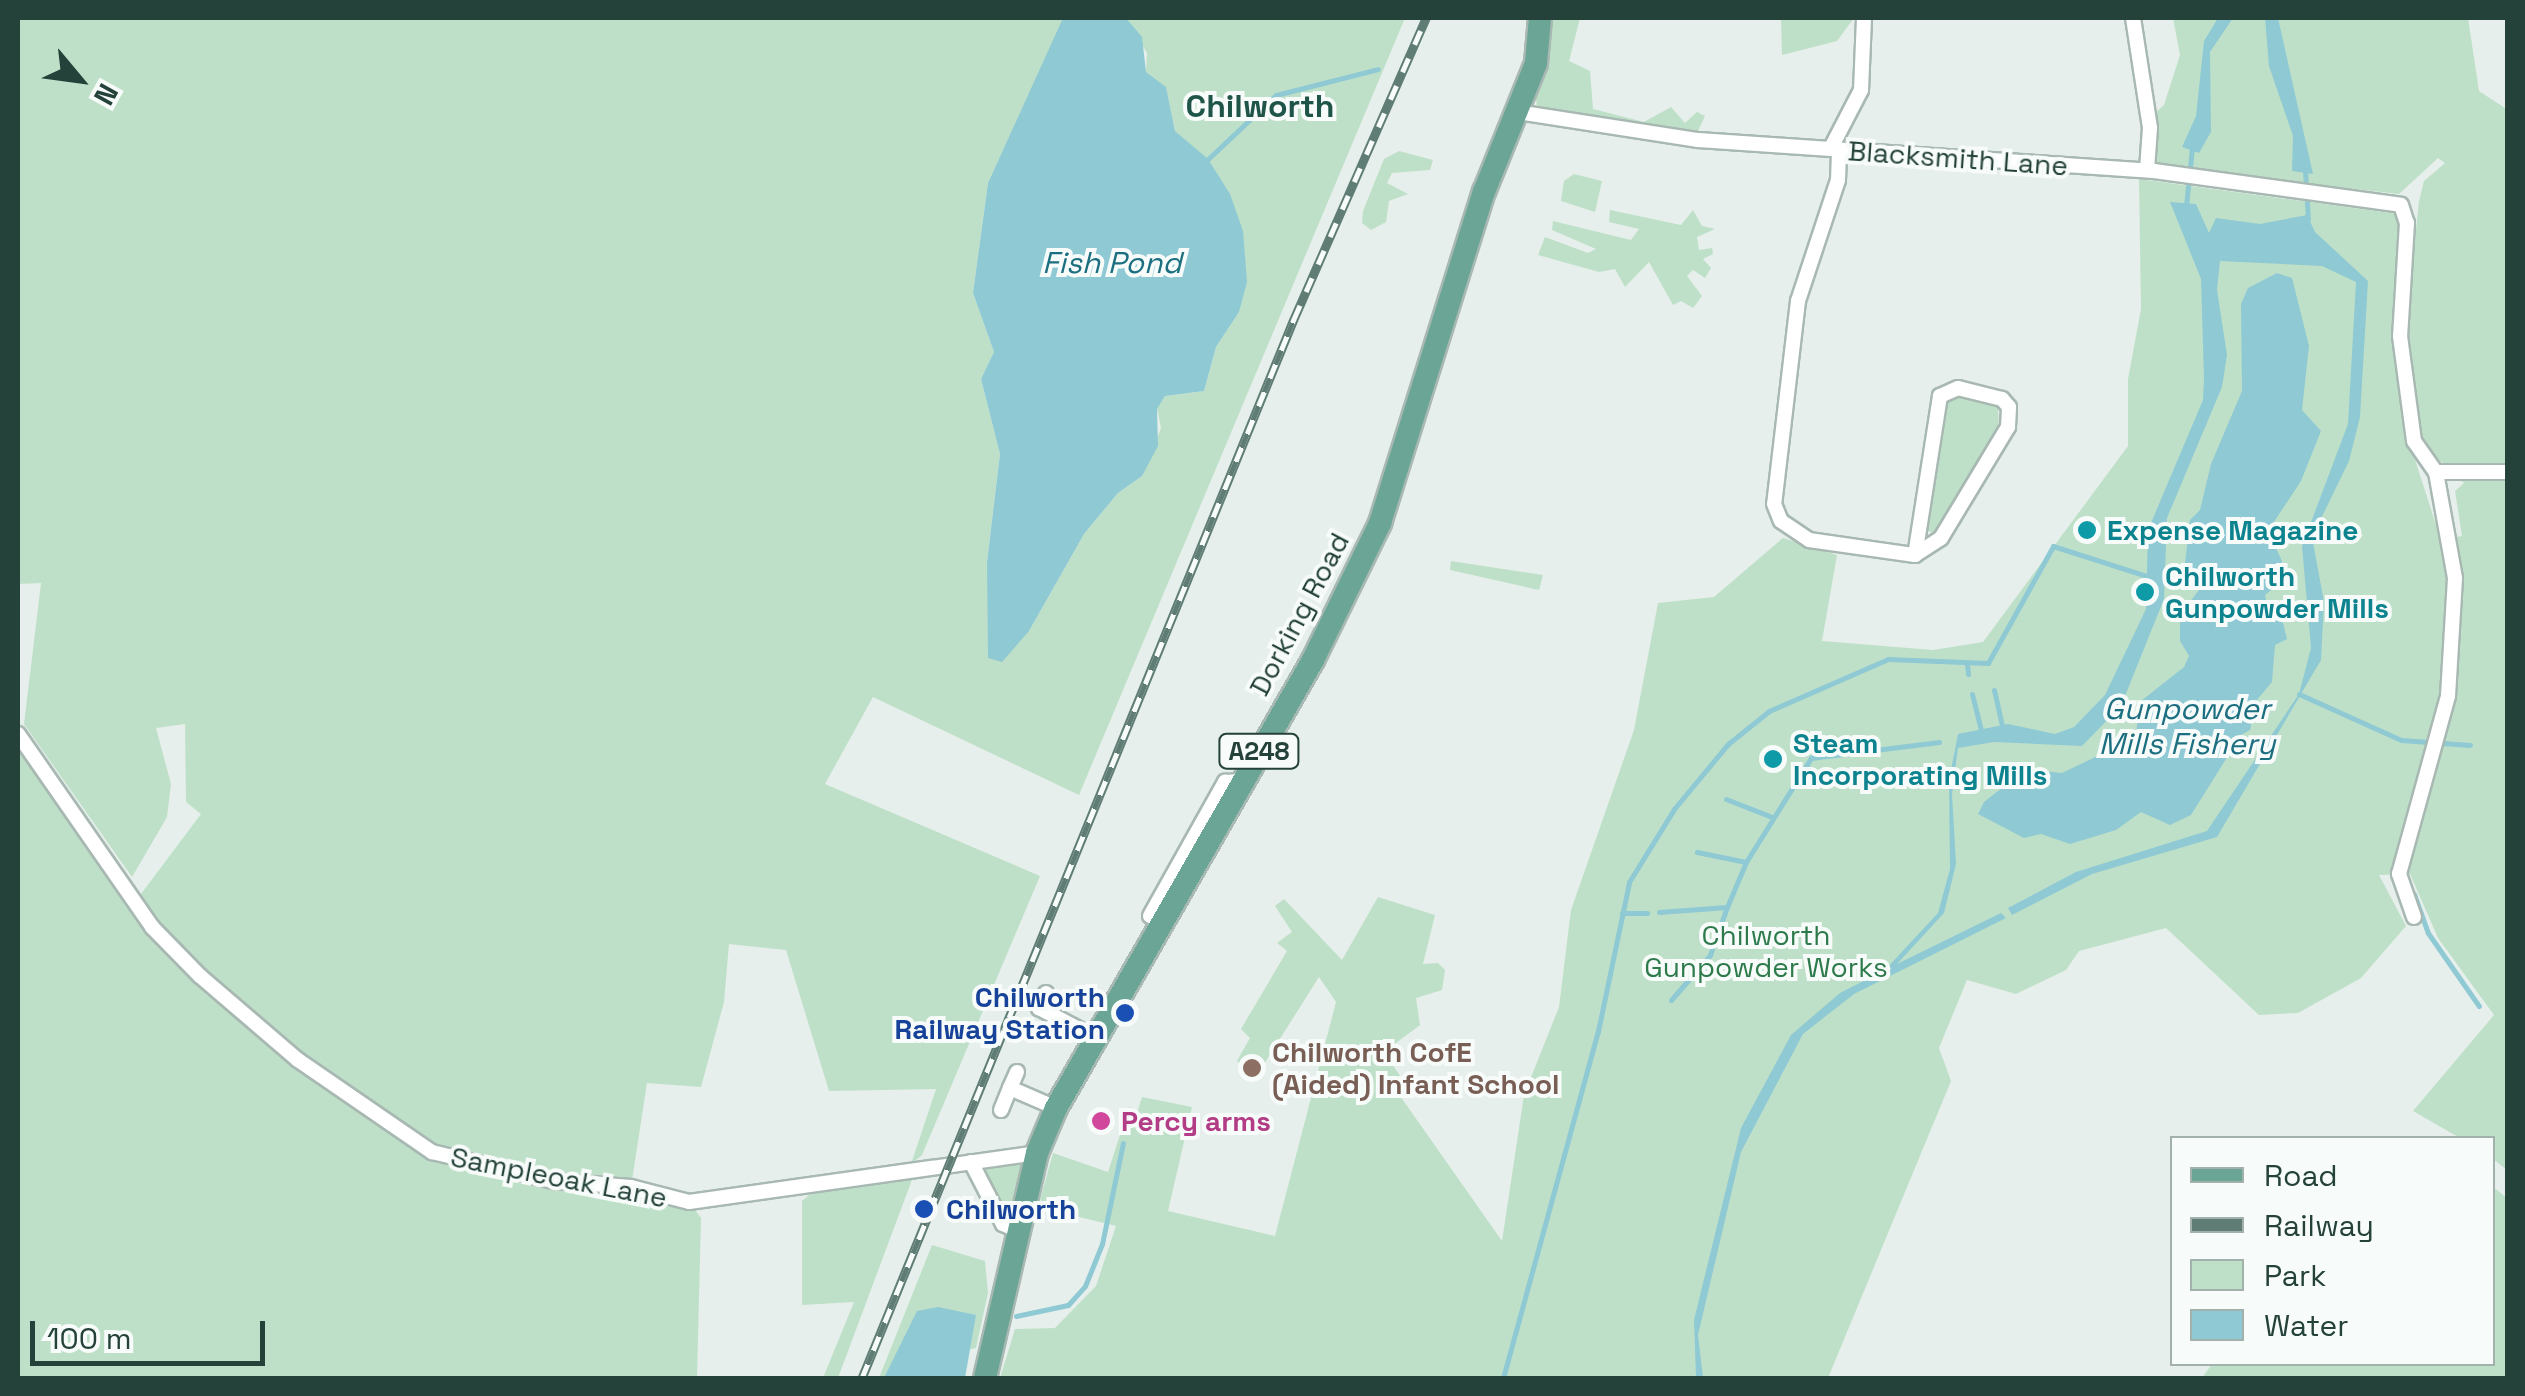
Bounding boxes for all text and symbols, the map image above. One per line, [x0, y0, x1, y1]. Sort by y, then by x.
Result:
north arrow [30, 30, 130, 130]
text: N [86, 78, 127, 111]
district label: Chilworth [1186, 87, 1334, 125]
street label: Blacksmith Lane [1847, 134, 2069, 182]
water label: Fish Pond [1042, 245, 1182, 281]
place label: Expense Magazine [2107, 513, 2358, 547]
marker: Expense Magazine [2076, 519, 2098, 541]
street label: Dorking Road [1242, 527, 1356, 701]
place label: Chilworth Gunpowder Mills [2165, 559, 2389, 625]
marker: Chilworth Gunpowder Mills [2134, 581, 2156, 603]
water label: Gunpowder Mills Fishery [2099, 691, 2275, 762]
place label: Steam Incorporating Mills [1793, 726, 2047, 792]
road number: A248 [1216, 731, 1302, 771]
marker: Steam Incorporating Mills [1762, 748, 1784, 770]
park label: Chilworth Gunpowder Works [1644, 918, 1888, 984]
place label: Chilworth Railway Station [895, 980, 1105, 1046]
marker: Chilworth Railway Station [1114, 1002, 1136, 1024]
place label: Chilworth CofE (Aided) Infant School [1272, 1035, 1559, 1101]
marker: Chilworth CofE (Aided) Infant School [1241, 1057, 1263, 1079]
place label: Percy arms [1121, 1104, 1271, 1138]
marker: Percy arms [1090, 1110, 1112, 1132]
legend [2170, 1136, 2495, 1366]
street label: Sampleoak Lane [448, 1140, 670, 1214]
text: Road [2264, 1156, 2338, 1195]
place label: Chilworth [946, 1192, 1076, 1226]
marker: Chilworth [911, 1196, 937, 1222]
text: Railway [2264, 1206, 2374, 1245]
text: Park [2264, 1256, 2326, 1295]
scale bar [35, 1301, 270, 1363]
text: Water [2264, 1306, 2349, 1345]
text: 100 m [47, 1319, 132, 1358]

